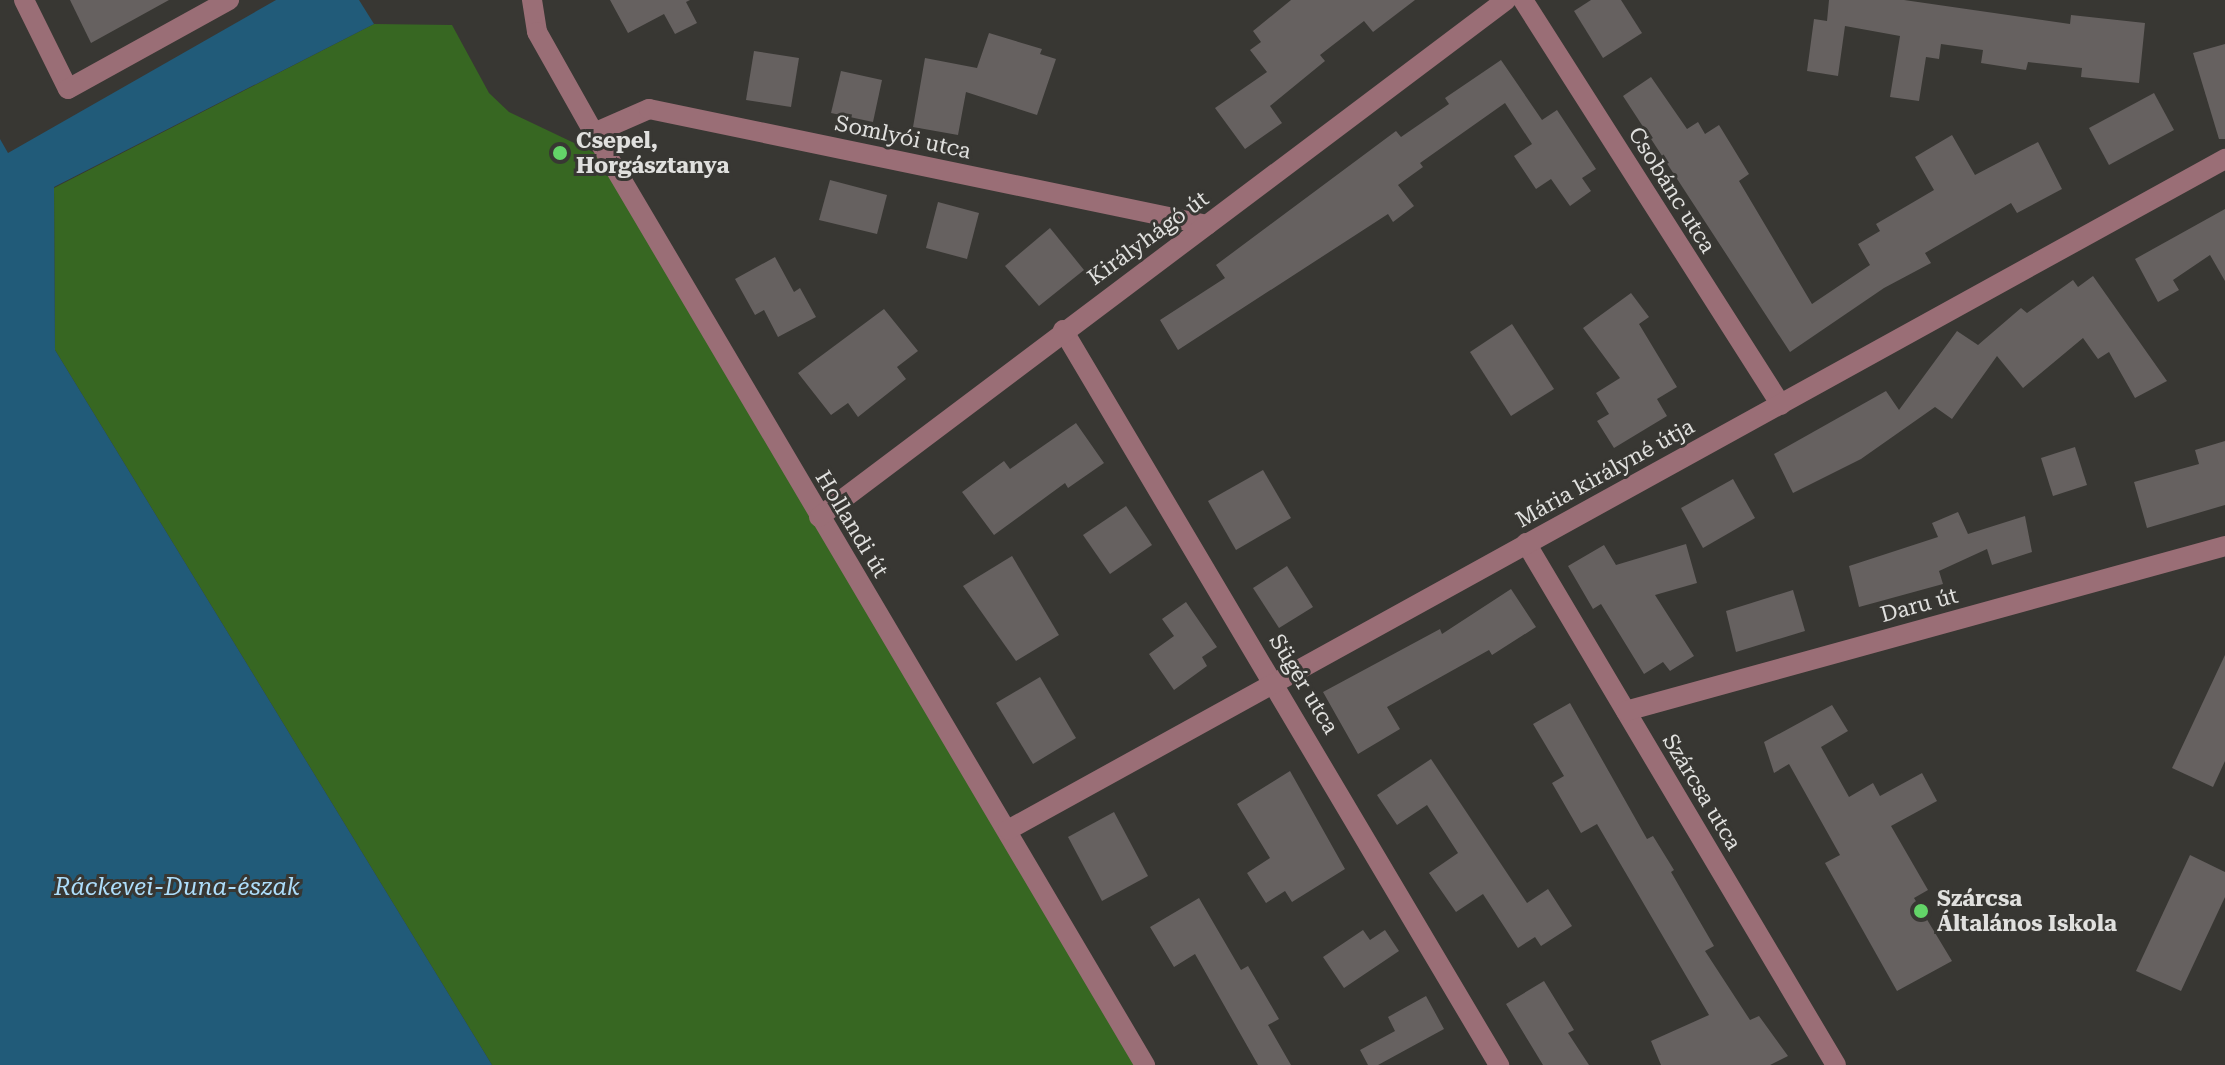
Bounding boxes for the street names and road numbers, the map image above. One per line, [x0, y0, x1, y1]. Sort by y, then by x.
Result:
street label: Somlyói utca [832, 110, 974, 164]
street label: Csobánc utca [1623, 122, 1721, 258]
street label: Királyhágó út [1083, 185, 1213, 291]
street label: Mária királyné útja [1511, 413, 1699, 533]
street label: Hollandi út [810, 466, 894, 582]
street label: Daru út [1877, 582, 1961, 628]
street label: Sügér utca [1264, 629, 1344, 739]
street label: Szárcsa utca [1657, 729, 1747, 855]

